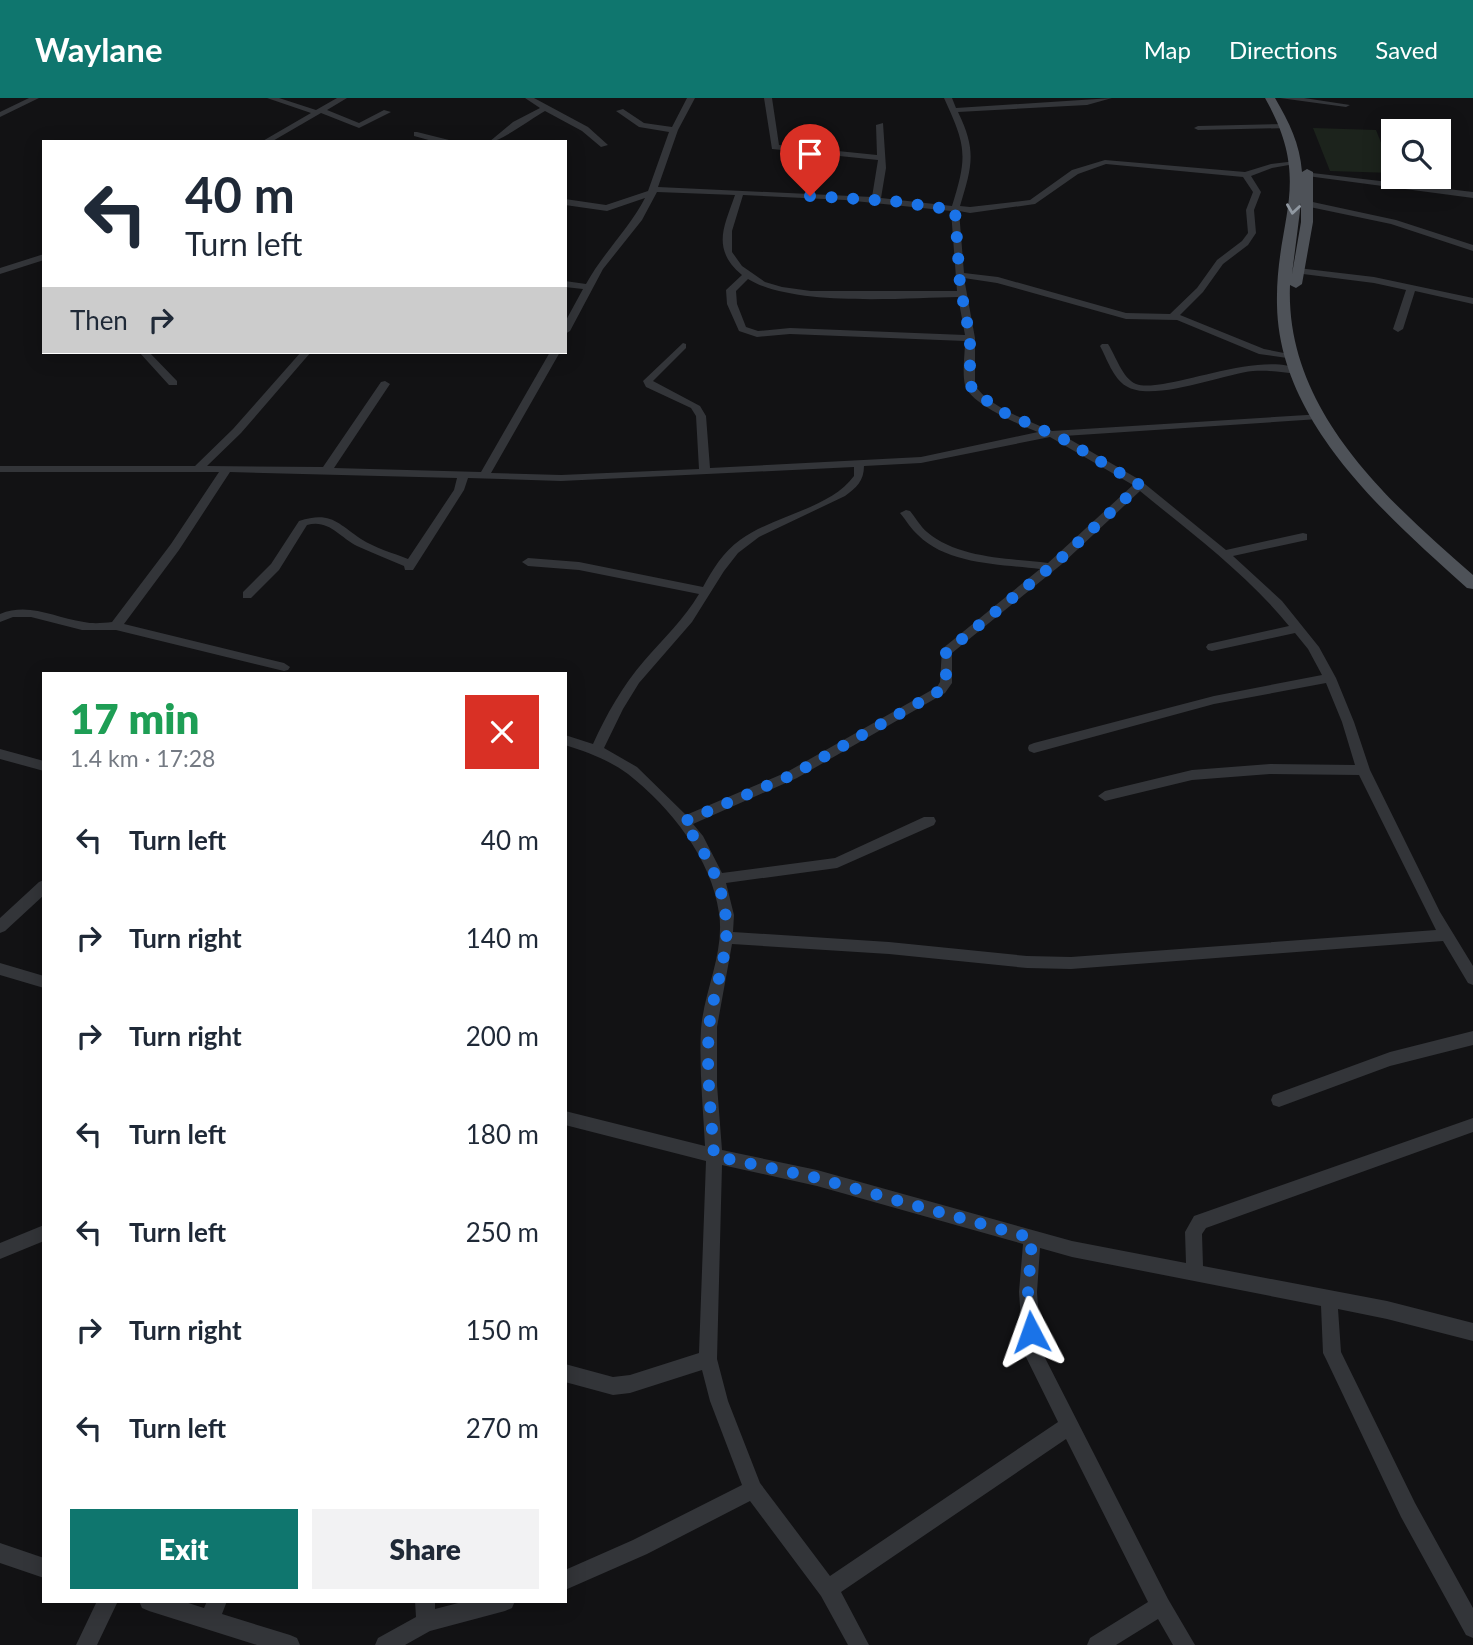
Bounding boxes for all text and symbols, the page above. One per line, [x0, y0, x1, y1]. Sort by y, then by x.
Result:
text: Waylane [35, 29, 163, 69]
text: Map [1144, 35, 1191, 64]
text: Directions [1229, 35, 1337, 64]
text: Saved [1375, 35, 1438, 64]
map controls [1381, 119, 1451, 189]
button: search [1381, 119, 1451, 189]
pin [780, 124, 840, 196]
icon: arrive [791, 135, 829, 173]
text: 40 m [185, 165, 295, 223]
icon: left [70, 168, 161, 259]
one-way arrow [1286, 203, 1301, 215]
text: Turn left [185, 224, 302, 263]
icon: right [142, 301, 180, 339]
text: Then [70, 304, 128, 336]
text: 17 min [70, 693, 199, 743]
button: close [465, 695, 539, 769]
text: 1.4 km · 17:28 [70, 744, 215, 772]
icon: left [70, 821, 108, 859]
text: Turn left [129, 824, 226, 856]
text: 40 m [481, 824, 539, 856]
icon: right [70, 919, 108, 957]
text: Turn right [129, 922, 242, 954]
text: 140 m [466, 922, 539, 954]
icon: right [70, 1017, 108, 1055]
text: Turn right [129, 1020, 242, 1052]
text: 200 m [466, 1020, 539, 1052]
icon: left [70, 1115, 108, 1153]
text: Turn left [129, 1118, 226, 1150]
text: 180 m [466, 1118, 539, 1150]
icon: left [70, 1213, 108, 1251]
text: Turn left [129, 1216, 226, 1248]
text: 250 m [466, 1216, 539, 1248]
position arrow [994, 1295, 1068, 1369]
icon: right [70, 1311, 108, 1349]
text: Turn right [129, 1314, 242, 1346]
text: 150 m [466, 1314, 539, 1346]
icon: left [70, 1409, 108, 1447]
text: Turn left [129, 1412, 226, 1444]
text: 270 m [466, 1412, 539, 1444]
button: Exit [70, 1509, 298, 1589]
button: Share [312, 1509, 539, 1589]

